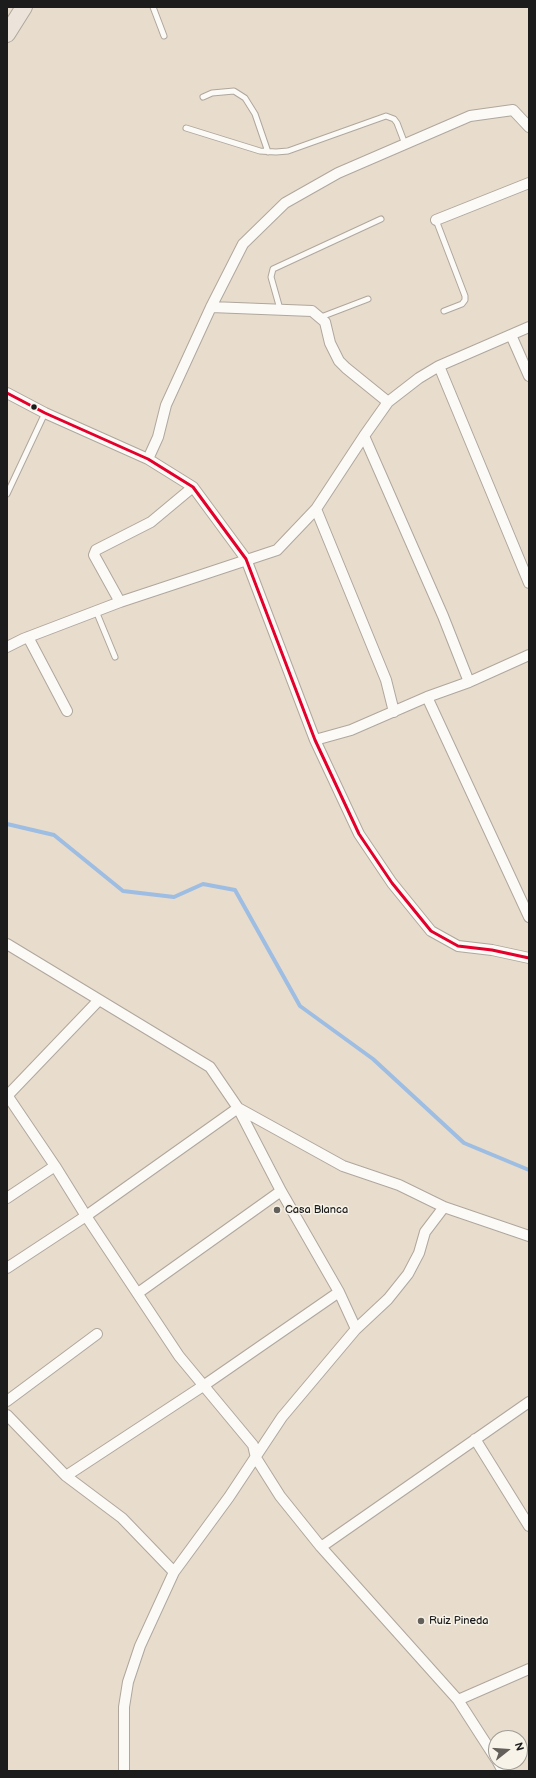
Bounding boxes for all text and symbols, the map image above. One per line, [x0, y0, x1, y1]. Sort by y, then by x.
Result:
unlabelled marker [29, 402, 39, 412]
place label: Casa Blanca [285, 1203, 348, 1217]
marker: Casa Blanca [272, 1205, 282, 1215]
place label: Ruiz Pineda [429, 1614, 488, 1628]
marker: Ruiz Pineda [416, 1616, 426, 1626]
north arrow [488, 1730, 528, 1770]
text: N [512, 1741, 526, 1752]

